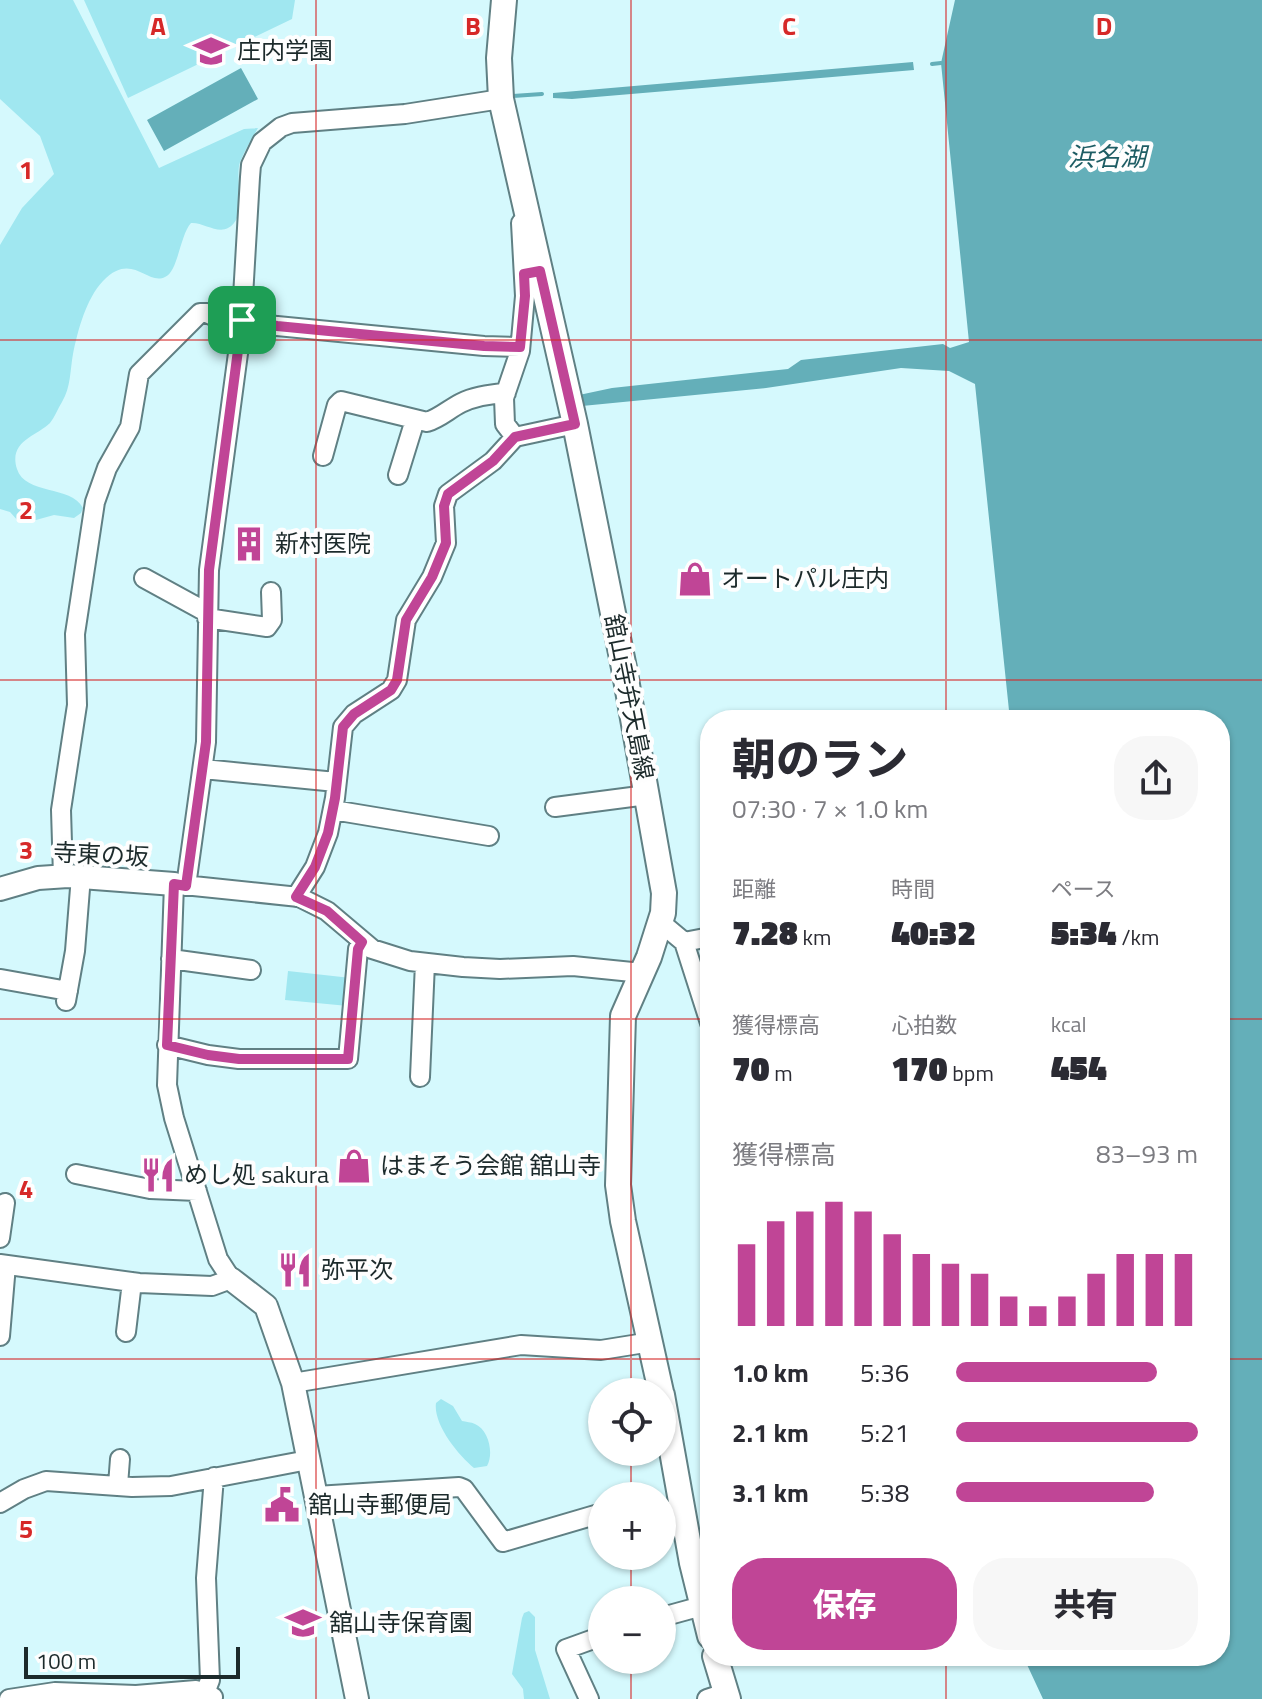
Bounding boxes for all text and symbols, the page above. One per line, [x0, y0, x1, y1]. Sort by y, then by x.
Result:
text: A [150, 6, 166, 45]
text: B [465, 6, 481, 45]
text: C [782, 6, 796, 45]
text: D [1096, 6, 1112, 45]
school or university icon: 庄内学園 [192, 32, 230, 70]
place label: 庄内学園 [237, 32, 333, 68]
water label: 浜名湖 [1068, 137, 1150, 176]
text: 1 [19, 150, 33, 189]
pin [208, 286, 276, 354]
icon: arrive [220, 298, 264, 342]
text: 2 [19, 490, 33, 529]
building icon: 新村医院 [230, 525, 268, 563]
place label: 新村医院 [275, 525, 371, 561]
shop icon: オートパル庄内 [676, 560, 714, 598]
place label: オートパル庄内 [721, 560, 889, 596]
street label: 舘山寺弁天島線 [596, 611, 664, 783]
text: 朝のラン [732, 725, 908, 792]
button: share [1114, 736, 1198, 820]
text: 07:30 · 7 × 1.0 km [732, 789, 928, 828]
text: 3 [19, 830, 33, 869]
street label: 寺東の坂 [52, 834, 150, 874]
text: 距離 [732, 872, 776, 906]
text: 時間 [891, 872, 935, 906]
text: ペース [1051, 872, 1116, 906]
text: 7.28 [732, 906, 798, 958]
text: 40:32 [891, 906, 976, 958]
text: 5:34 [1051, 906, 1117, 958]
text: km [798, 920, 831, 954]
text: /km [1117, 920, 1159, 954]
text: kcal [1051, 1007, 1087, 1041]
text: 獲得標高 [732, 1008, 820, 1042]
text: 心拍数 [891, 1008, 957, 1042]
text: 454 [1051, 1041, 1107, 1093]
text: 70 [732, 1042, 769, 1094]
text: 170 [891, 1042, 947, 1094]
text: m [769, 1056, 793, 1090]
text: bpm [947, 1056, 994, 1090]
text: 83–93 m [1096, 1134, 1198, 1173]
text: 獲得標高 [732, 1135, 836, 1174]
shop icon: はまそう会館 舘山寺 [335, 1147, 373, 1185]
place label: はまそう会館 舘山寺 [380, 1147, 601, 1183]
restaurant icon: めし処 sakura [139, 1156, 177, 1194]
place label: めし処 sakura [184, 1156, 329, 1192]
text: 4 [19, 1169, 33, 1208]
restaurant icon: 弥平次 [276, 1251, 314, 1289]
place label: 弥平次 [321, 1251, 393, 1287]
text: 1.0 km [732, 1353, 809, 1392]
text: 5:36 [860, 1353, 909, 1392]
map controls [588, 1378, 676, 1674]
button: locate [588, 1378, 676, 1466]
text: 2.1 km [732, 1413, 809, 1452]
text: 5:21 [860, 1413, 909, 1452]
text: 3.1 km [732, 1473, 809, 1512]
text: 5:38 [860, 1473, 909, 1512]
button: + [588, 1482, 676, 1570]
public building icon: 舘山寺郵便局 [263, 1486, 301, 1524]
place label: 舘山寺郵便局 [308, 1486, 452, 1522]
text: 5 [19, 1509, 33, 1548]
button: 保存 [732, 1558, 957, 1650]
button: 共有 [973, 1558, 1198, 1650]
button: − [588, 1586, 676, 1674]
school or university icon: 舘山寺保育園 [284, 1604, 322, 1642]
place label: 舘山寺保育園 [329, 1604, 473, 1640]
scale bar [24, 1643, 240, 1679]
text: 100 m [36, 1644, 96, 1678]

